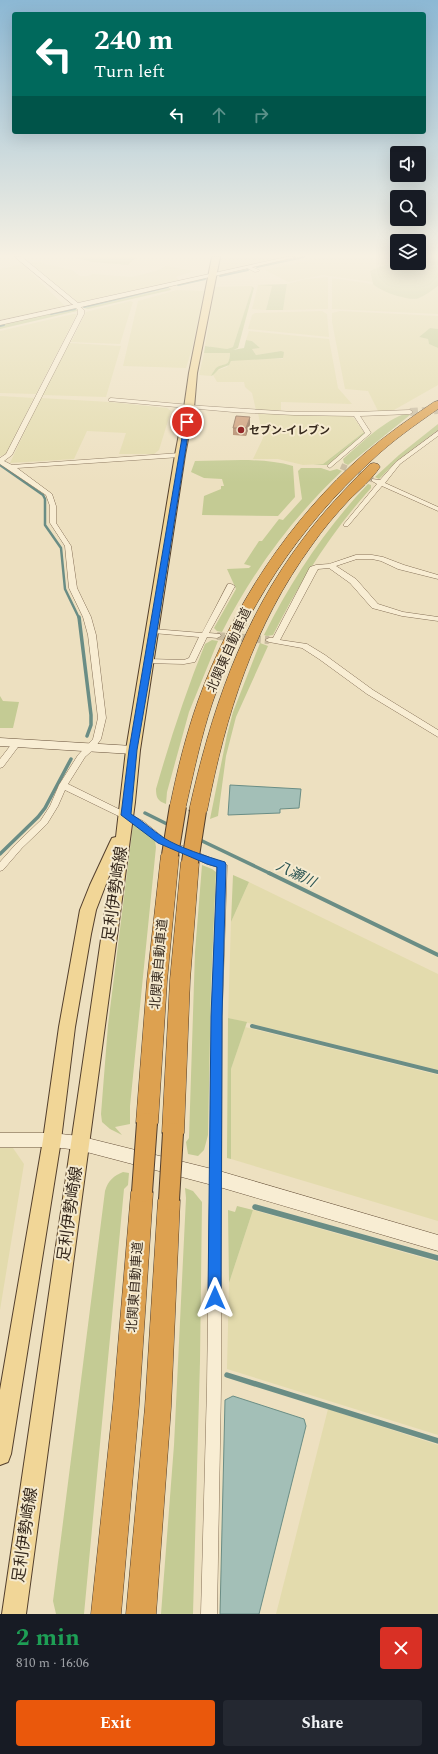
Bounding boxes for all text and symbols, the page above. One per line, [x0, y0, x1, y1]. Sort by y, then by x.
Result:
text: 240 m [94, 19, 173, 62]
icon: left [28, 28, 80, 80]
text: Turn left [94, 58, 165, 85]
icon: left [166, 104, 188, 126]
icon: ahead [208, 104, 230, 126]
icon: right [250, 104, 272, 126]
map controls [390, 146, 426, 270]
button: sound [390, 146, 426, 182]
button: search [390, 190, 426, 226]
button: layers [390, 234, 426, 270]
pin [170, 405, 204, 439]
icon: arrive [176, 411, 198, 433]
place label: セブン-イレブン [249, 422, 330, 439]
marker: セブン-イレブン [236, 425, 246, 435]
street label: 北関東自動車道 [201, 604, 257, 696]
street label: 足利伊勢崎線 [96, 845, 134, 943]
water label: 八瀬川 [273, 855, 321, 894]
street label: 北関東自動車道 [145, 918, 173, 1010]
street label: 足利伊勢崎線 [51, 1165, 89, 1263]
street label: 北関東自動車道 [122, 1241, 148, 1333]
position arrow [194, 1277, 236, 1319]
street label: 足利伊勢崎線 [6, 1486, 44, 1584]
text: 2 min [16, 1620, 80, 1656]
button: close [380, 1627, 422, 1669]
text: 810 m · 16:06 [16, 1653, 89, 1673]
button: Exit [16, 1700, 215, 1746]
button: Share [223, 1700, 422, 1746]

